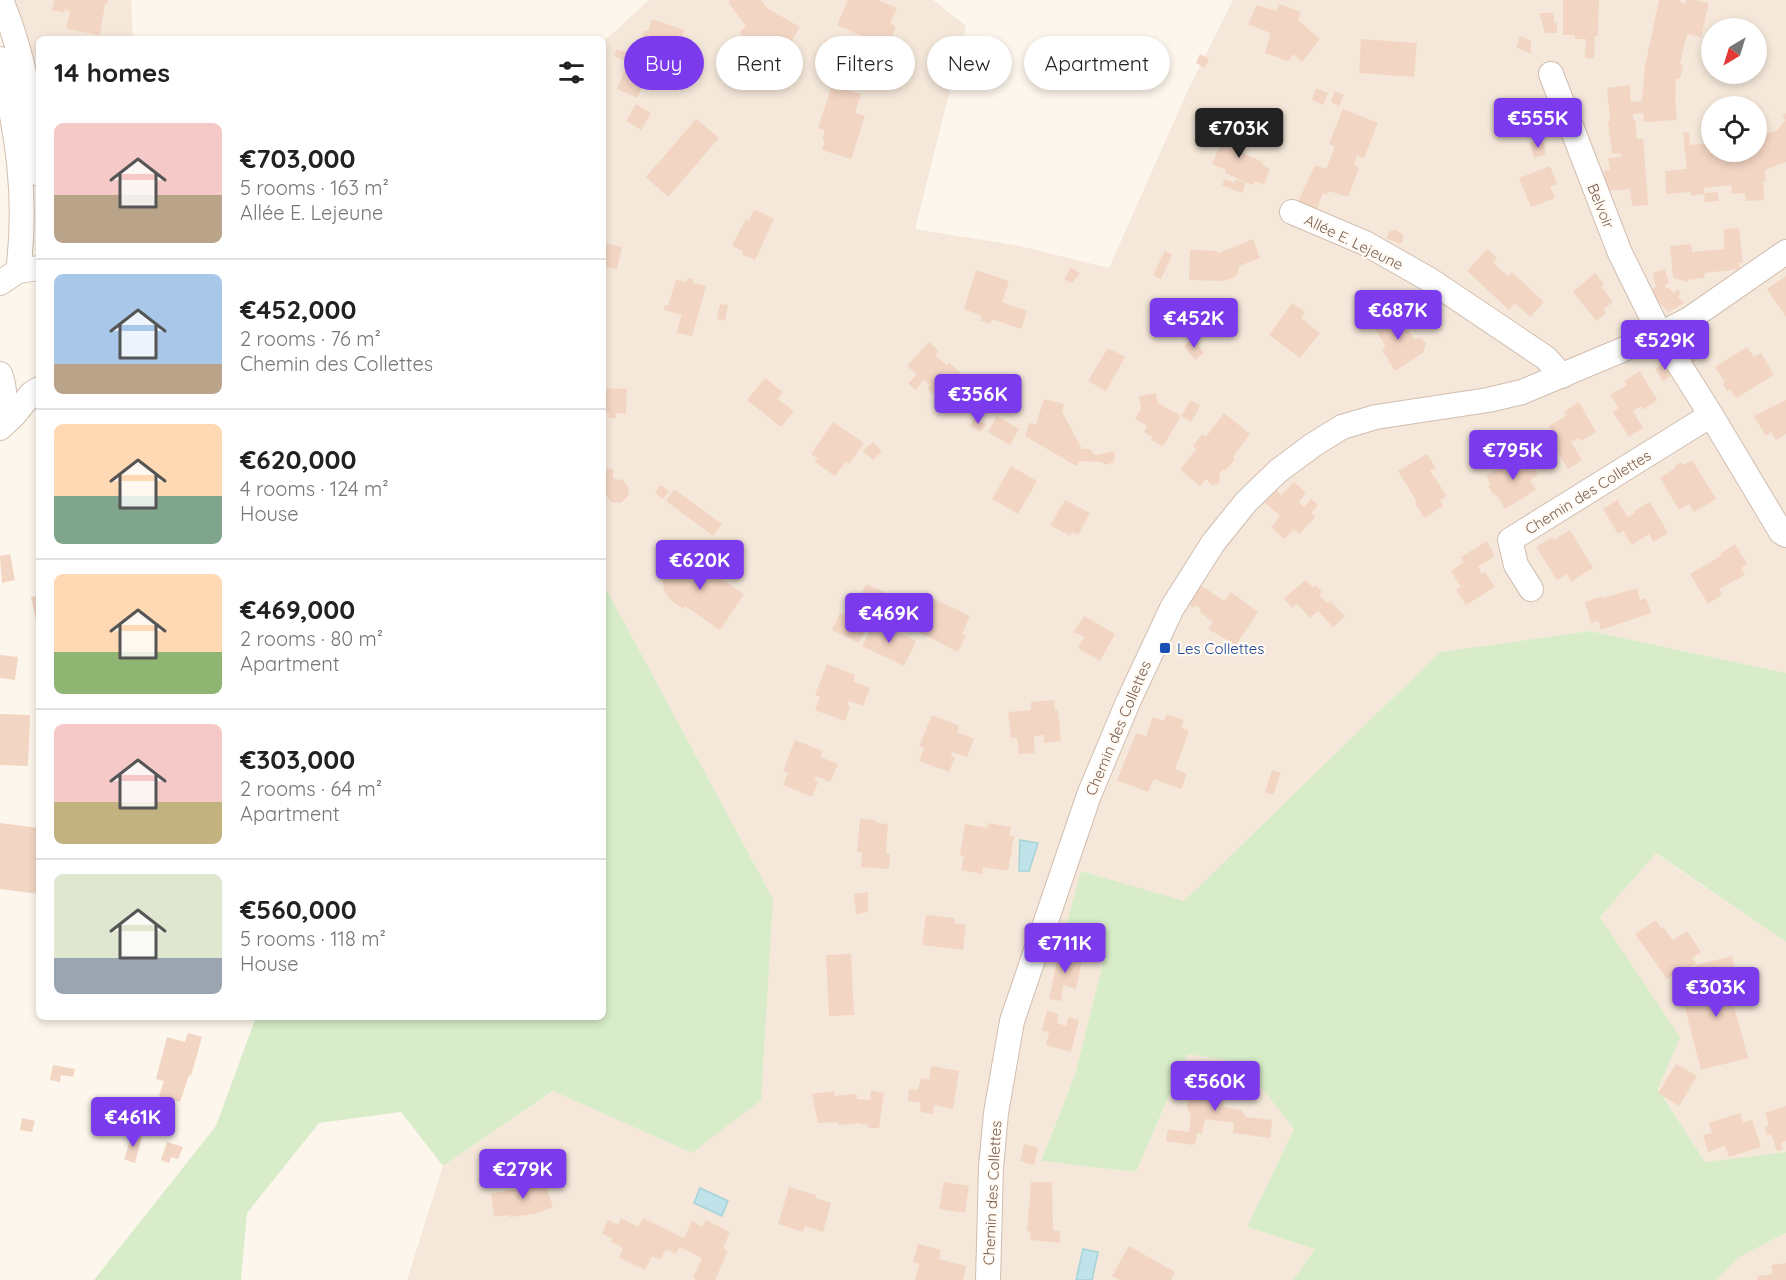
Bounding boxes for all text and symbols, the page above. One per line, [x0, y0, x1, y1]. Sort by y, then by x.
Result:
north arrow [1701, 18, 1767, 84]
map controls [1701, 18, 1767, 162]
chip: Buy [624, 36, 704, 90]
chip: Rent [716, 36, 803, 90]
chip: Filters [815, 36, 915, 90]
chip: New [927, 36, 1012, 90]
chip: Apartment [1024, 36, 1170, 90]
text: 14 homes [54, 56, 170, 89]
icon: filters [555, 56, 588, 89]
button: locate [1701, 96, 1767, 162]
pin: €555K [1496, 98, 1580, 149]
text: €555K [1508, 105, 1568, 130]
pin: €703K [1197, 108, 1281, 159]
text: €703K [1209, 115, 1269, 140]
text: €703,000 [240, 142, 356, 175]
icon: home [102, 147, 174, 219]
text: 5 rooms · 163 m² [240, 175, 389, 200]
street label: Belvoir [1583, 181, 1619, 232]
text: Allée E. Lejeune [240, 200, 383, 225]
street label: Allée E. Lejeune [1302, 210, 1406, 274]
pin: €687K [1356, 290, 1440, 341]
text: €452,000 [240, 293, 356, 326]
text: €687K [1369, 297, 1427, 322]
icon: home [102, 298, 174, 370]
pin: €452K [1152, 298, 1236, 349]
text: €452K [1164, 305, 1224, 330]
pin: €529K [1623, 320, 1707, 371]
text: 2 rooms · 76 m² [240, 326, 381, 351]
text: €529K [1635, 327, 1695, 352]
text: Chemin des Collettes [240, 351, 433, 376]
pin: €356K [936, 374, 1020, 425]
text: €356K [949, 381, 1007, 406]
pin: €795K [1471, 430, 1555, 481]
text: €795K [1483, 437, 1543, 462]
text: €620,000 [240, 443, 356, 476]
street label: Chemin des Collettes [1522, 446, 1654, 538]
icon: home [102, 448, 174, 520]
text: 4 rooms · 124 m² [240, 476, 389, 501]
text: House [240, 501, 299, 526]
pin: €620K [658, 540, 742, 591]
text: €620K [670, 547, 730, 572]
text: €469,000 [240, 593, 355, 626]
pin: €469K [847, 593, 931, 644]
icon: home [102, 598, 174, 670]
text: €469K [859, 600, 919, 625]
text: 2 rooms · 80 m² [240, 626, 383, 651]
place label: Les Collettes [1177, 639, 1264, 658]
marker: Les Collettes [1158, 641, 1172, 655]
text: Apartment [240, 651, 340, 676]
street label: Chemin des Collettes [1081, 658, 1155, 798]
text: €303,000 [240, 743, 355, 776]
icon: home [102, 748, 174, 820]
text: 2 rooms · 64 m² [240, 776, 382, 801]
text: Apartment [240, 801, 340, 826]
text: €560,000 [240, 893, 357, 926]
icon: home [102, 898, 174, 970]
pin: €711K [1023, 923, 1107, 974]
text: 5 rooms · 118 m² [240, 926, 386, 951]
text: €711K [1039, 930, 1091, 955]
text: House [240, 951, 299, 976]
pin: €303K [1674, 967, 1758, 1018]
text: €303K [1686, 974, 1746, 999]
pin: €560K [1173, 1061, 1257, 1112]
text: €560K [1185, 1068, 1245, 1093]
pin: €461K [91, 1097, 175, 1148]
text: €461K [105, 1104, 161, 1129]
street label: Chemin des Collettes [979, 1120, 1005, 1266]
pin: €279K [481, 1149, 565, 1200]
text: €279K [493, 1156, 553, 1181]

